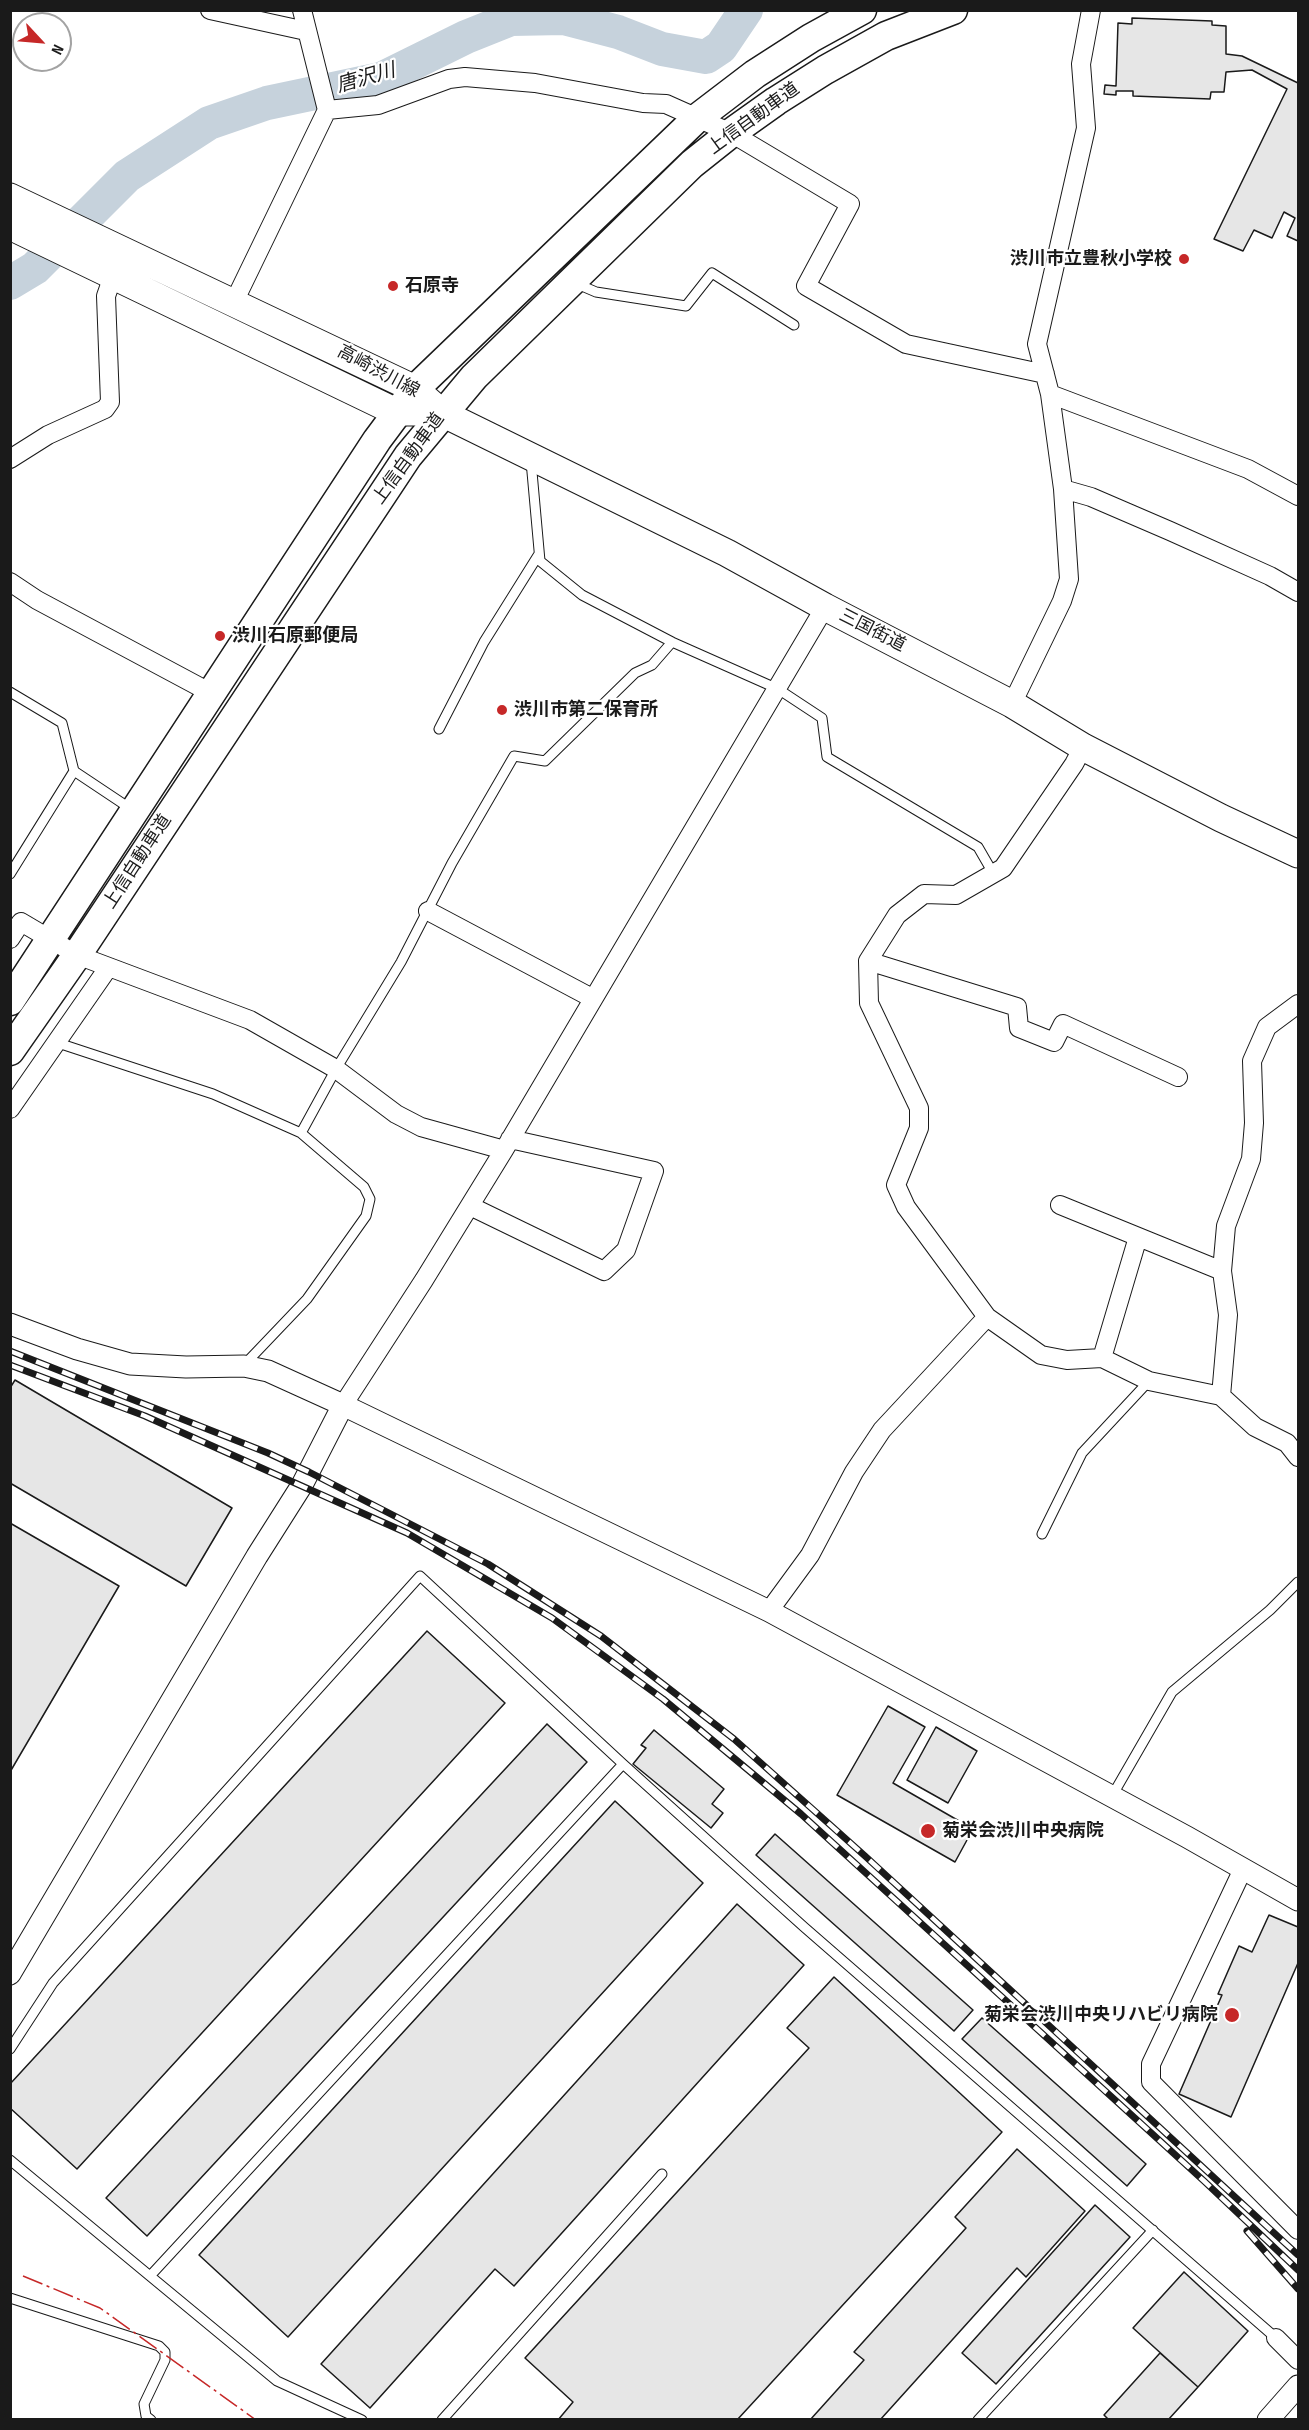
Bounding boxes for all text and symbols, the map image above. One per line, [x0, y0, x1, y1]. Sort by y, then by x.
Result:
north arrow [12, 12, 72, 72]
text: N [46, 41, 67, 57]
water label: 唐沢川 [334, 59, 398, 99]
street label: 上信自動車道 [704, 79, 804, 159]
place label: 渋川市立豊秋小学校 [1010, 248, 1172, 270]
marker: 渋川市立豊秋小学校 [1177, 252, 1191, 266]
place label: 石原寺 [405, 275, 459, 297]
marker: 石原寺 [386, 279, 400, 293]
street label: 高崎渋川線 [333, 341, 423, 403]
street label: 上信自動車道 [369, 409, 449, 509]
street label: 三国街道 [835, 605, 909, 657]
place label: 渋川石原郵便局 [232, 625, 358, 647]
marker: 渋川石原郵便局 [213, 629, 227, 643]
place label: 渋川市第二保育所 [514, 699, 658, 721]
marker: 渋川市第二保育所 [495, 703, 509, 717]
street label: 上信自動車道 [100, 811, 176, 913]
place label: 菊栄会渋川中央病院 [942, 1820, 1104, 1842]
marker: 菊栄会渋川中央病院 [919, 1822, 937, 1840]
place label: 菊栄会渋川中央リハビリ病院 [984, 2004, 1218, 2026]
marker: 菊栄会渋川中央リハビリ病院 [1223, 2006, 1241, 2024]

